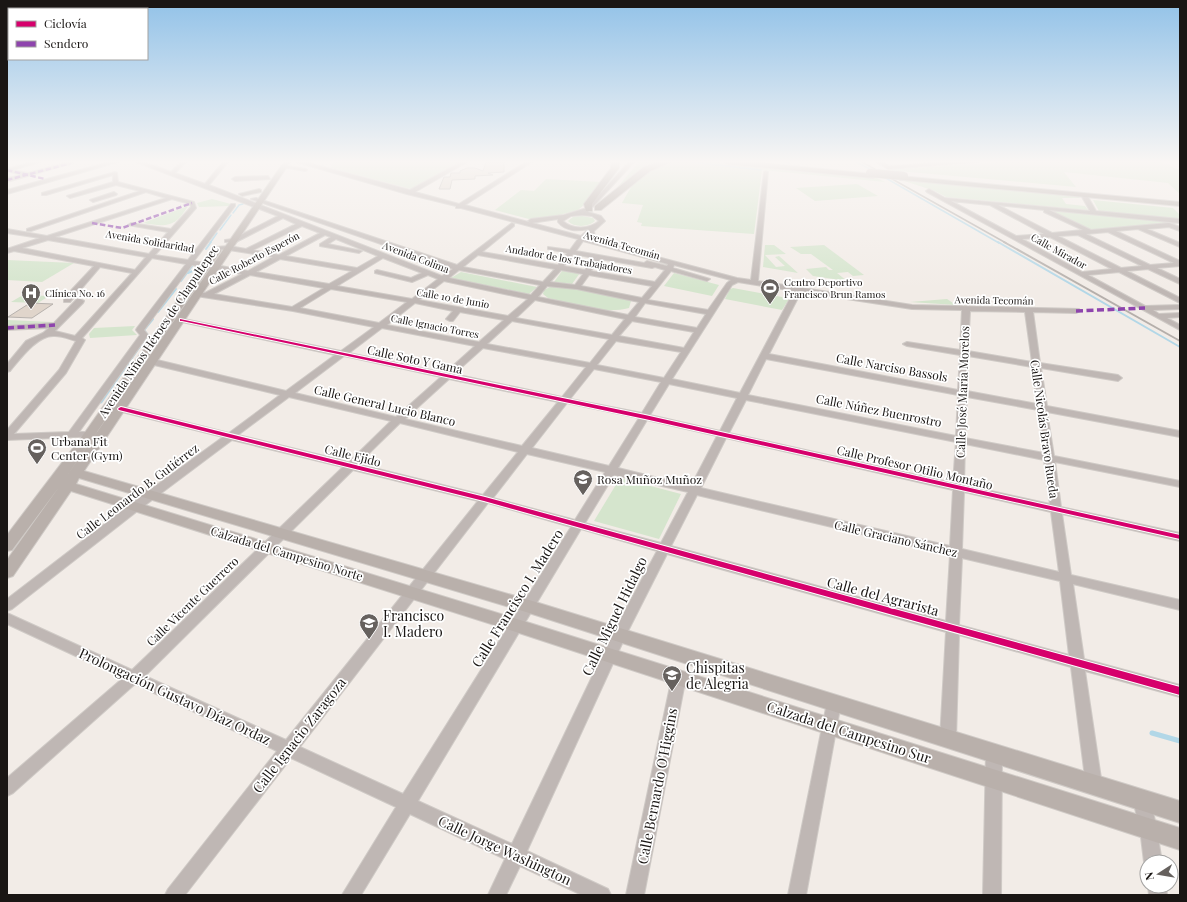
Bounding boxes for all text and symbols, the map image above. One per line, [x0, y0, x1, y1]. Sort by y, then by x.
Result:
legend [8, 8, 148, 60]
text: Ciclovía [44, 15, 87, 31]
text: Sendero [44, 35, 89, 51]
street label: Avenida Solidaridad [104, 226, 196, 256]
street label: Avenida Tecomán [581, 227, 662, 263]
street label: Calle Roberto Esperón [206, 228, 302, 288]
street label: Calle Mirador [1029, 230, 1090, 272]
street label: Avenida Colima [380, 238, 451, 276]
street label: Andador de los Trabajadores [504, 241, 633, 277]
street label: Avenida Niños Héroes de Chapultepec [94, 242, 222, 421]
place label: Centro Deportivo Francisco Brun Ramos [784, 275, 885, 301]
sports icon: Centro Deportivo Francisco Brun Ramos [759, 277, 781, 305]
hospital icon: Clínica No. 16 [20, 282, 42, 310]
street label: Calle 10 de Junio [415, 285, 491, 311]
place label: Clínica No. 16 [45, 286, 105, 300]
street label: Avenida Tecomán [953, 292, 1034, 308]
street label: Calle Ignacio Torres [390, 311, 480, 341]
street label: Calle José María Morelos [952, 326, 972, 458]
street label: Calle Soto Y Gama [366, 341, 464, 377]
street label: Calle Narciso Bassols [835, 349, 949, 385]
street label: Calle Nicolás Bravo Rueda [1027, 359, 1063, 499]
street label: Calle General Lucio Blanco [313, 381, 458, 429]
street label: Calle Núñez Buenrostro [815, 390, 944, 430]
place label: Urbana Fit Center (Gym) [51, 433, 123, 463]
sports icon: Urbana Fit Center (Gym) [26, 437, 48, 465]
street label: Calle Leonardo B. Gutiérrez [72, 439, 202, 542]
street label: Calle Ejido [323, 440, 383, 470]
street label: Calle Profesor Otilio Montaño [835, 441, 995, 493]
school or university icon: Rosa Muñoz Muñoz [572, 468, 594, 496]
place label: Rosa Muñoz Muñoz [597, 471, 702, 487]
street label: Calle Graciano Sánchez [833, 516, 960, 560]
street label: Calzada del Campesino Norte [209, 522, 365, 584]
street label: Calle Francisco I. Madero [467, 525, 567, 671]
street label: Calle Vicente Guerrero [142, 552, 242, 649]
street label: Calle Miguel Hidalgo [577, 553, 651, 679]
street label: Calle del Agrarista [825, 572, 941, 620]
place label: Francisco I. Madero [383, 606, 444, 641]
school or university icon: Francisco I. Madero [358, 612, 380, 640]
street label: Prolongación Gustavo Díaz Ordaz [76, 643, 274, 749]
place label: Chispitas de Alegria [686, 658, 749, 693]
school or university icon: Chispitas de Alegria [661, 664, 683, 692]
street label: Calle Ignacio Zaragoza [248, 673, 350, 797]
street label: Calzada del Campesino Sur [765, 696, 934, 768]
street label: Calle Bernardo O'Higgins [633, 706, 681, 866]
street label: Calle Jorge Washington [435, 811, 575, 889]
north arrow [1139, 854, 1179, 894]
text: N [1141, 871, 1157, 882]

